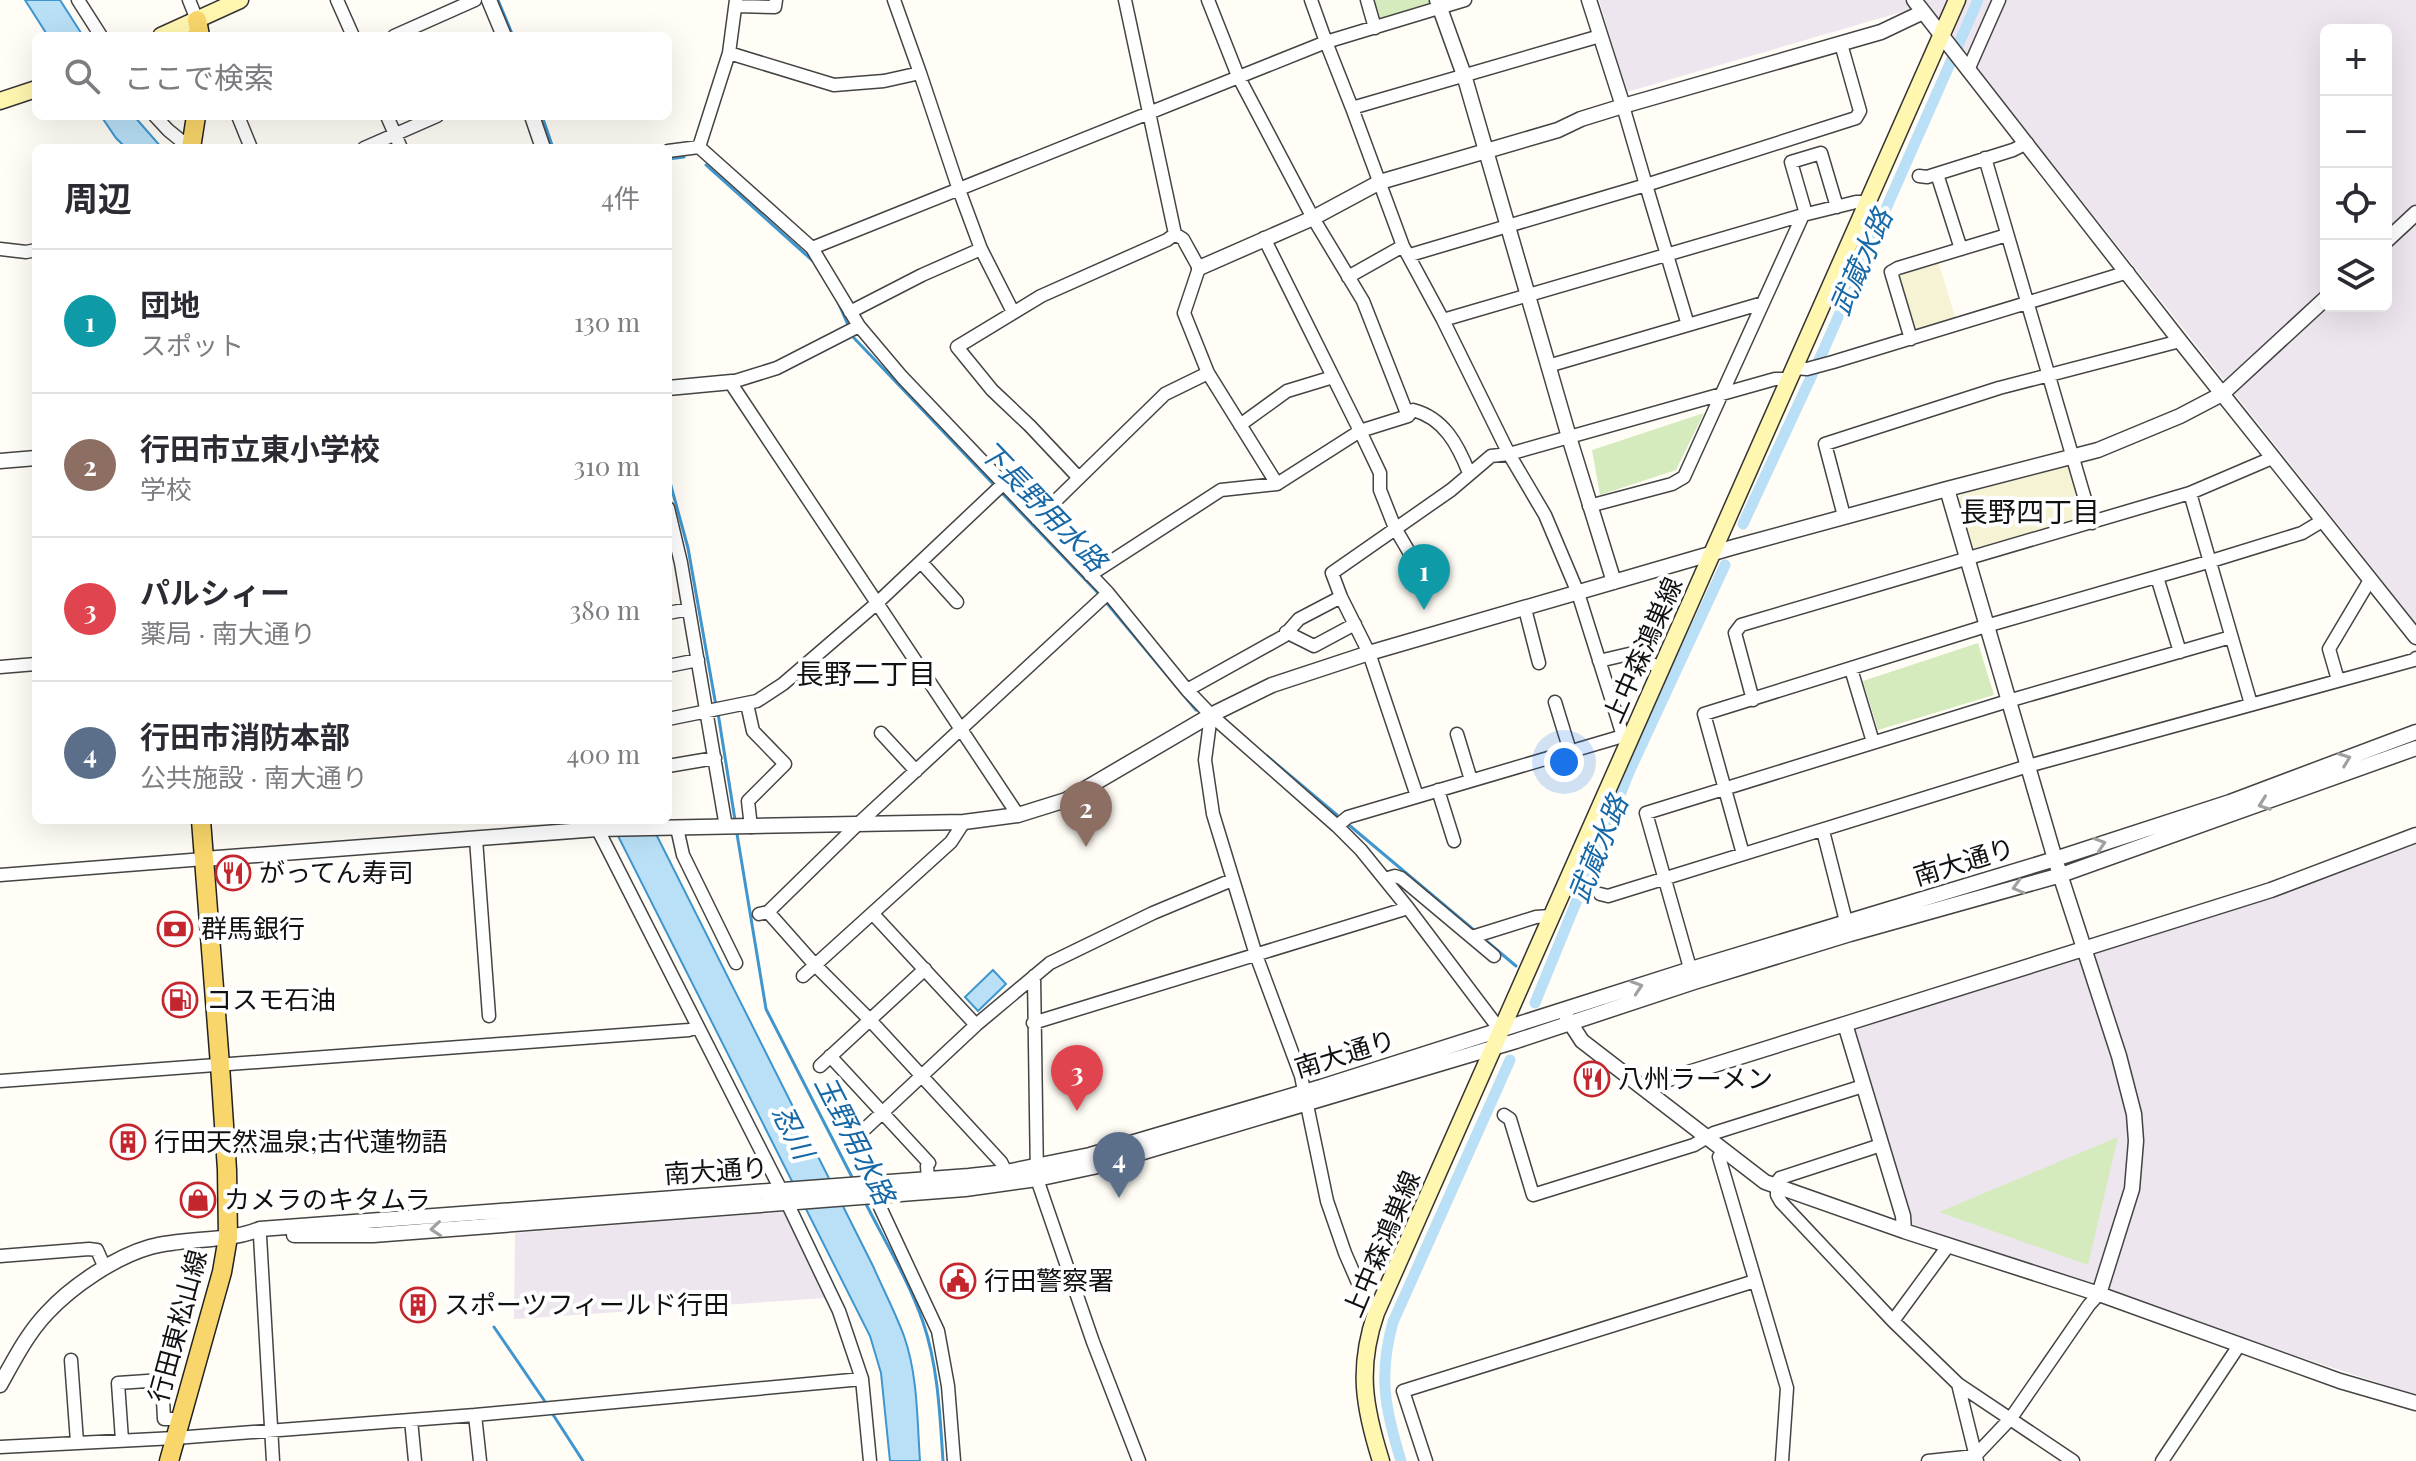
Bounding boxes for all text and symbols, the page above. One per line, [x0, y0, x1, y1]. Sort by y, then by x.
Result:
map controls [2320, 24, 2392, 312]
button: + [2320, 24, 2392, 96]
search box [32, 32, 672, 120]
icon: search [60, 54, 104, 98]
text: ここで検索 [124, 57, 274, 97]
button: − [2320, 96, 2392, 168]
button: locate [2320, 168, 2392, 240]
text: 周辺 [64, 174, 132, 220]
text: 4件 [601, 180, 640, 215]
water label: 武蔵水路 [1820, 201, 1900, 320]
button: layers [2320, 240, 2392, 312]
text: 団地 [140, 284, 200, 324]
text: 1 [85, 304, 95, 339]
text: 130 m [574, 304, 640, 339]
text: スポット [140, 327, 244, 362]
text: 行田市立東小学校 [140, 428, 380, 468]
water label: 下長野用水路 [972, 432, 1117, 580]
text: 2 [83, 448, 97, 483]
text: 310 m [573, 448, 640, 483]
text: 学校 [140, 471, 192, 506]
district label: 長野四丁目 [1960, 492, 2100, 529]
pin: 1 [1398, 544, 1450, 610]
street label: 上中森鴻巣線 [1594, 571, 1689, 728]
text: パルシィー [140, 572, 290, 612]
text: 3 [84, 592, 96, 627]
text: 380 m [570, 592, 640, 627]
text: 薬局 · 南大通り [140, 615, 316, 650]
district label: 長野二丁目 [796, 654, 936, 691]
text: 行田市消防本部 [140, 716, 350, 756]
text: 4 [83, 736, 97, 771]
text: 400 m [566, 736, 640, 771]
your location [1544, 742, 1584, 782]
one-way arrow [2338, 752, 2352, 769]
text: 公共施設 · 南大通り [140, 759, 368, 794]
pin: 2 [1060, 781, 1112, 847]
water label: 武蔵水路 [1558, 788, 1635, 907]
one-way arrow [2258, 794, 2272, 811]
street label: 南大通り [1909, 829, 2018, 893]
one-way arrow [2093, 837, 2106, 853]
restaurant icon: がってん寿司 [214, 854, 252, 892]
place label: がってん寿司 [259, 854, 414, 889]
one-way arrow [2011, 878, 2025, 894]
bank icon: 群馬銀行 [156, 910, 194, 948]
place label: 群馬銀行 [201, 910, 305, 945]
one-way arrow [1630, 980, 1644, 996]
fuel station icon: コスモ石油 [161, 981, 199, 1019]
place label: コスモ石油 [206, 981, 336, 1016]
street label: 南大通り [1290, 1021, 1399, 1085]
pin: 3 [1051, 1045, 1103, 1111]
restaurant icon: 八州ラーメン [1573, 1060, 1611, 1098]
place label: 八州ラーメン [1618, 1060, 1773, 1095]
water label: 玉野用水路 [808, 1069, 906, 1212]
water label: 忍川 [765, 1098, 825, 1167]
building icon: 行田天然温泉;古代蓮物語 [109, 1123, 147, 1161]
place label: 行田天然温泉;古代蓮物語 [154, 1123, 447, 1158]
pin: 4 [1093, 1132, 1145, 1198]
street label: 南大通り [663, 1148, 769, 1191]
street label: 上中森鴻巣線 [1334, 1165, 1427, 1322]
shop icon: カメラのキタムラ [179, 1181, 217, 1219]
place label: カメラのキタムラ [224, 1181, 431, 1216]
one-way arrow [429, 1221, 442, 1238]
street label: 行田東松山線 [139, 1246, 214, 1405]
public building icon: 行田警察署 [939, 1262, 977, 1300]
place label: 行田警察署 [984, 1262, 1114, 1297]
building icon: スポーツフィールド行田 [399, 1286, 437, 1324]
place label: スポーツフィールド行田 [444, 1286, 729, 1321]

